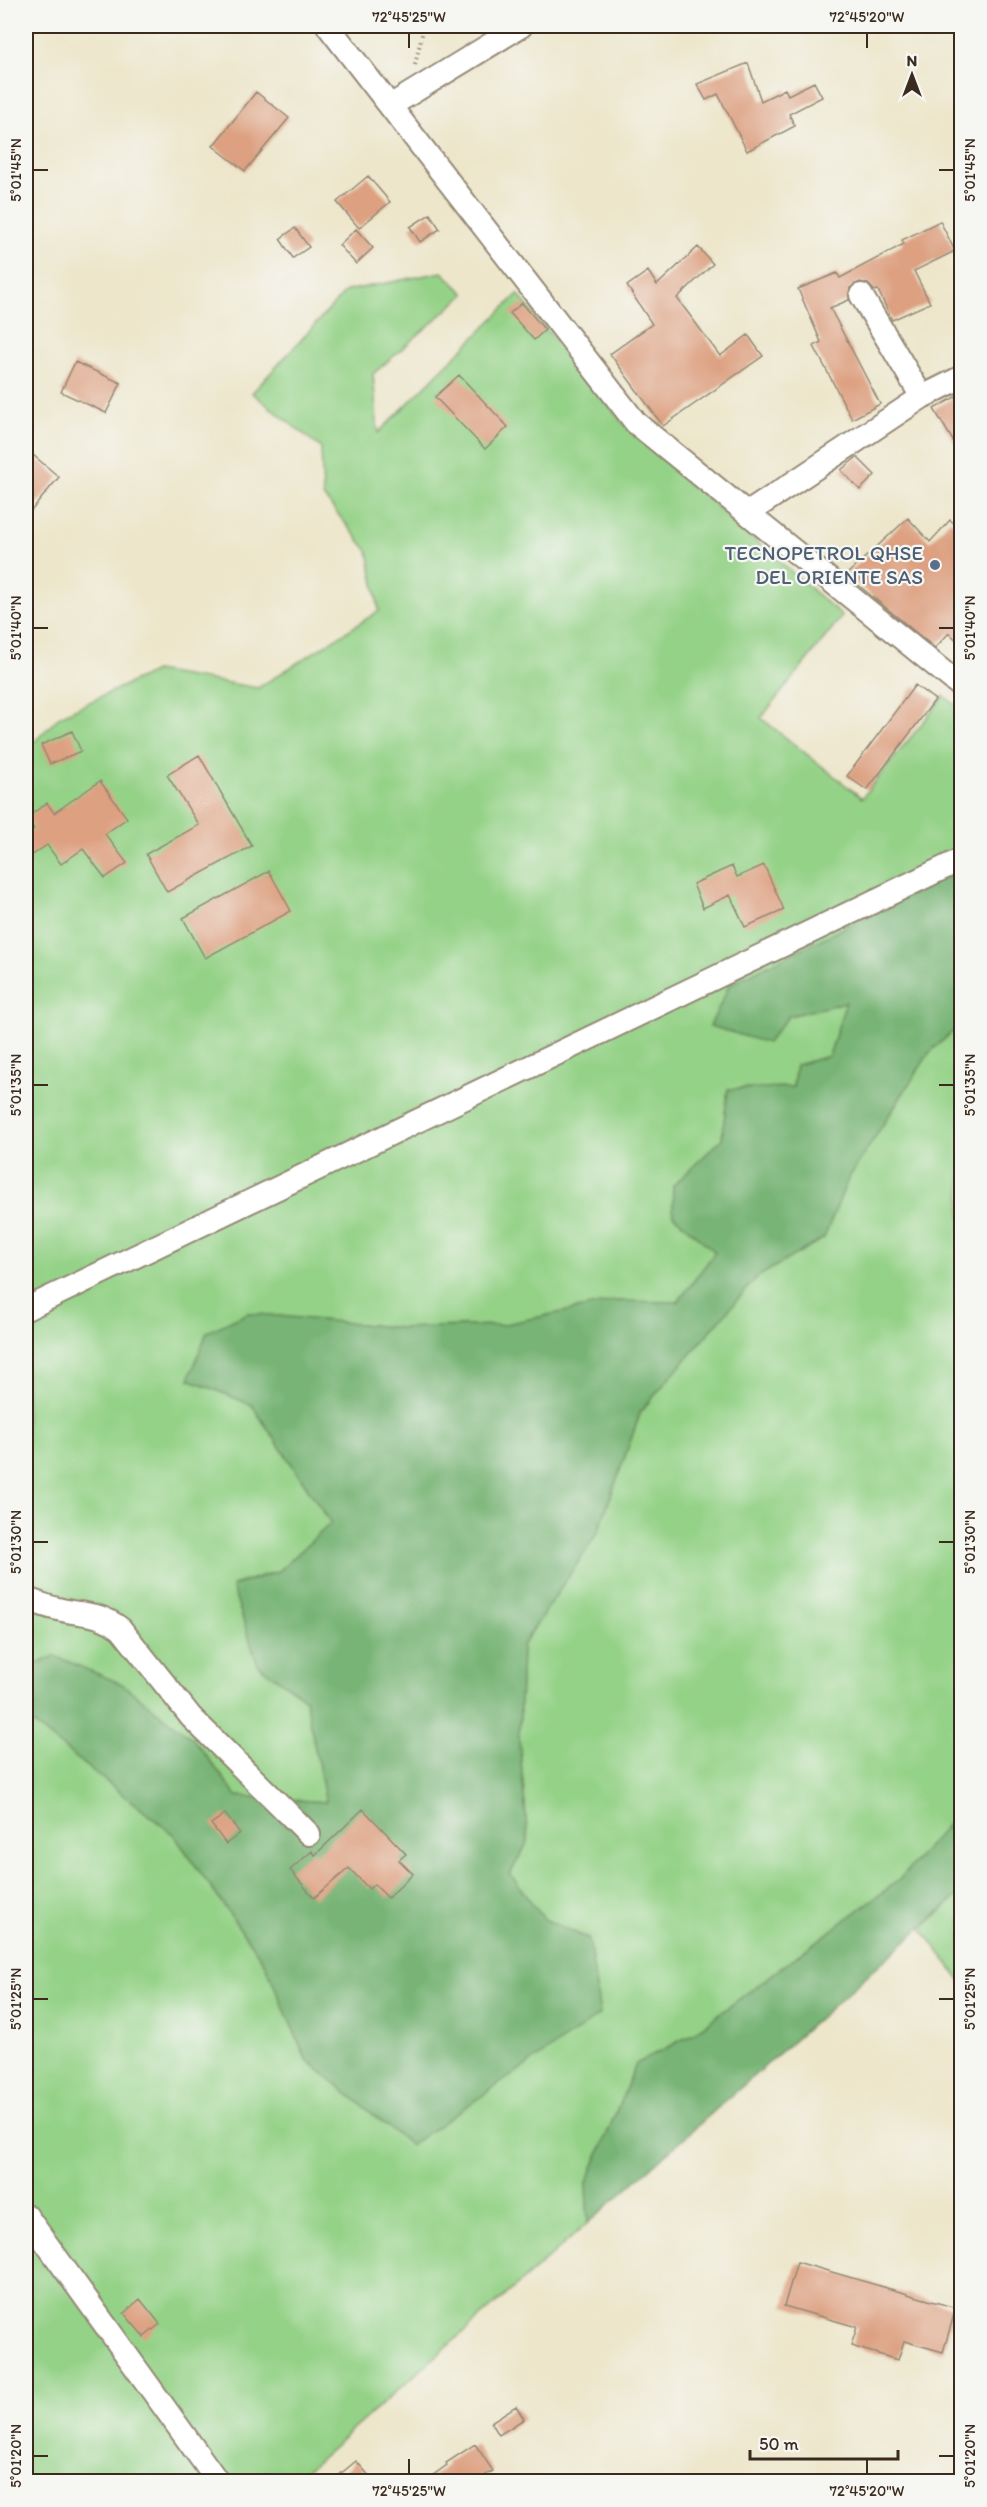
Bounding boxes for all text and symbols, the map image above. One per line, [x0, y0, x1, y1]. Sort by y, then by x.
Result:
text: 72°45'25"W [372, 8, 446, 26]
text: 72°45'20"W [830, 8, 905, 26]
north arrow [882, 45, 942, 105]
text: N [907, 51, 917, 70]
text: 5°01'45"N [7, 138, 25, 202]
text: 5°01'45"N [961, 138, 979, 202]
place label: TECNOPETROL QHSE DEL ORIENTE SAS [725, 540, 923, 589]
marker: TECNOPETROL QHSE DEL ORIENTE SAS [928, 558, 942, 572]
text: 5°01'40"N [7, 595, 25, 661]
text: 5°01'40"N [961, 595, 979, 661]
text: 5°01'35"N [7, 1054, 25, 1116]
text: 5°01'35"N [961, 1054, 979, 1116]
text: 5°01'30"N [7, 1510, 25, 1574]
text: 5°01'30"N [961, 1510, 979, 1574]
text: 5°01'25"N [7, 1968, 25, 2030]
text: 5°01'25"N [961, 1968, 979, 2030]
scale bar [750, 2423, 898, 2461]
text: 5°01'20"N [7, 2424, 25, 2488]
text: 5°01'20"N [961, 2424, 979, 2488]
text: 50 m [759, 2433, 799, 2455]
text: 72°45'25"W [372, 2482, 446, 2500]
text: 72°45'20"W [830, 2482, 905, 2500]

